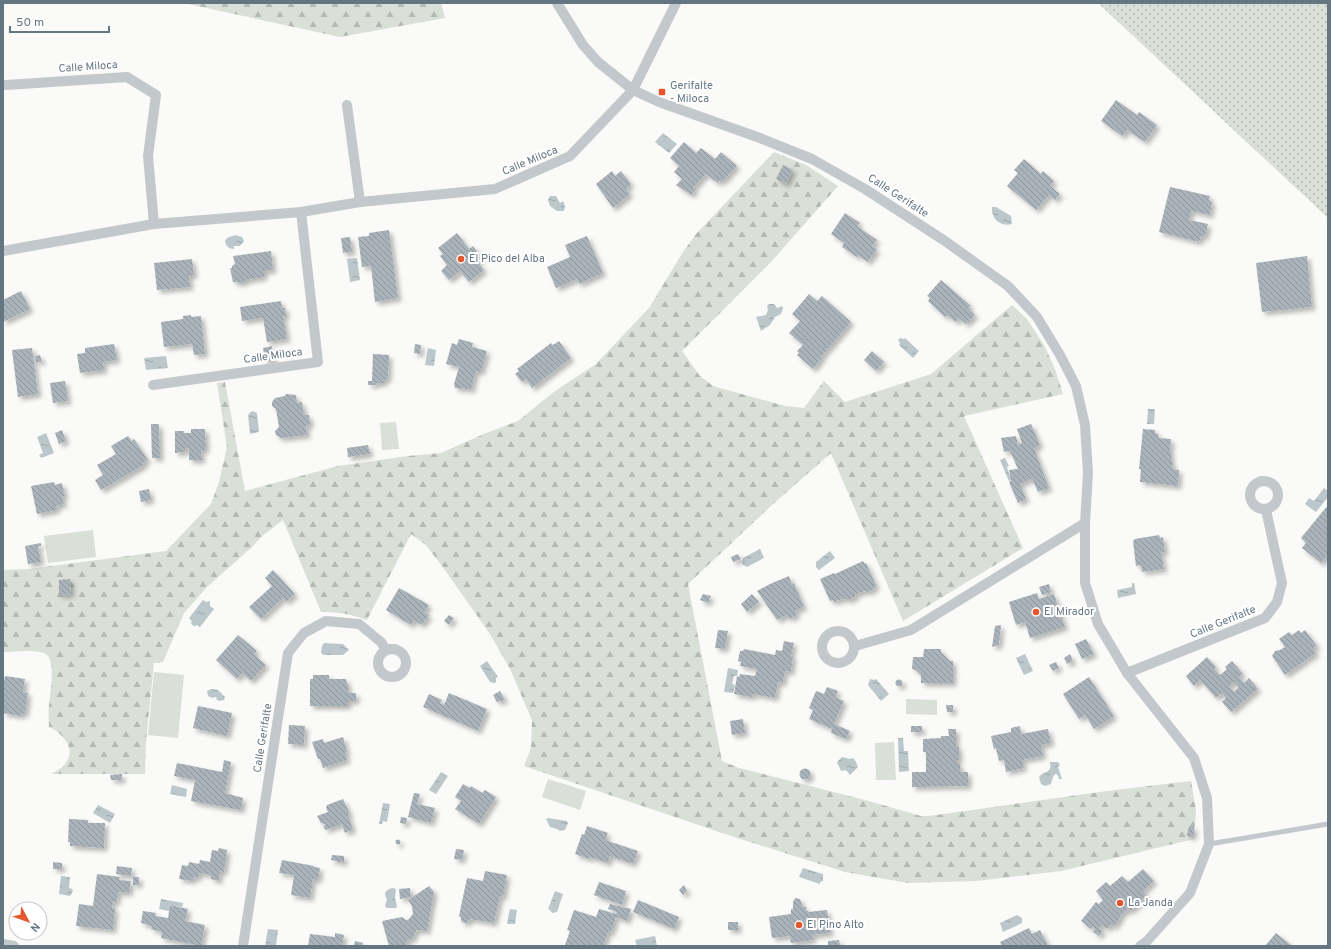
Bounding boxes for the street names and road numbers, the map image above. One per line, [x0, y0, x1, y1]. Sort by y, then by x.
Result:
street label: Calle Miloca [58, 58, 118, 76]
street label: Calle Miloca [500, 143, 560, 179]
street label: Calle Gerifalte [865, 171, 931, 221]
street label: Calle Miloca [243, 345, 303, 367]
street label: Calle Gerifalte [1188, 602, 1258, 642]
street label: Calle Gerifalte [251, 702, 275, 774]

